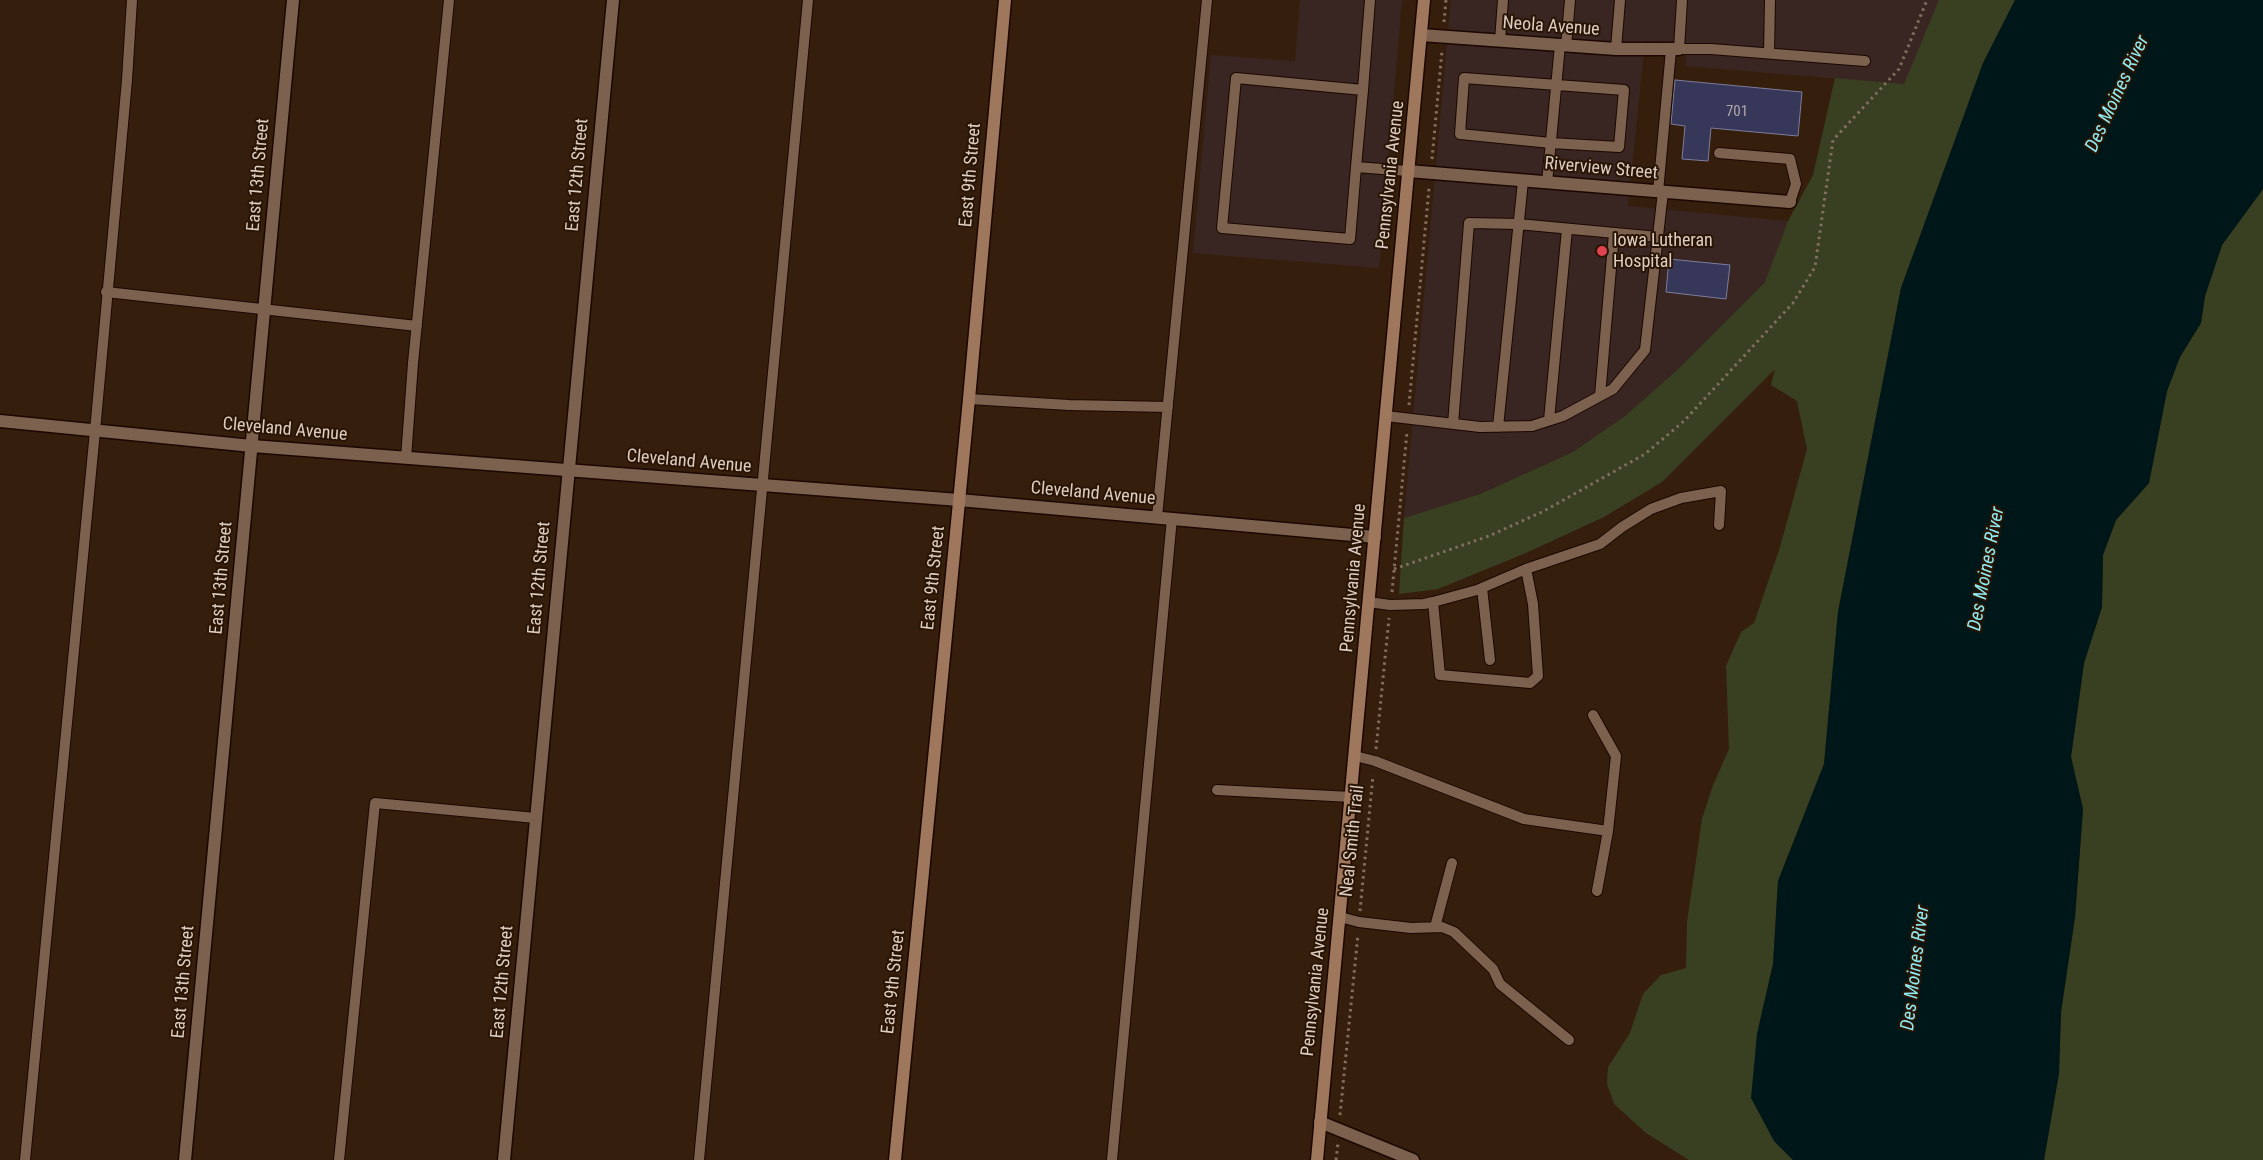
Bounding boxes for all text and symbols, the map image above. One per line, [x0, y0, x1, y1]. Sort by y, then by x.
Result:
street label: Neola Avenue [1502, 13, 1600, 41]
water label: Des Moines River [2081, 32, 2155, 156]
street label: Pennsylvania Avenue [1372, 100, 1410, 250]
house number: 701 [1726, 103, 1748, 121]
street label: East 13th Street [243, 118, 275, 232]
street label: East 12th Street [562, 118, 594, 232]
street label: East 9th Street [956, 122, 986, 228]
street label: Riverview Street [1543, 153, 1659, 185]
place label: Iowa Lutheran Hospital [1613, 230, 1713, 272]
marker: Iowa Lutheran Hospital [1595, 244, 1609, 258]
street label: Cleveland Avenue [222, 414, 348, 446]
street label: Cleveland Avenue [626, 446, 752, 478]
street label: Cleveland Avenue [1030, 478, 1156, 510]
street label: Pennsylvania Avenue [1337, 503, 1371, 653]
water label: Des Moines River [1964, 505, 2010, 633]
street label: East 13th Street [206, 521, 238, 635]
street label: East 12th Street [524, 521, 556, 635]
street label: East 9th Street [918, 525, 950, 631]
street label: Neal Smith Trail [1336, 784, 1370, 898]
water label: Des Moines River [1897, 904, 1935, 1032]
street label: Pennsylvania Avenue [1297, 907, 1335, 1057]
street label: East 13th Street [168, 925, 200, 1039]
street label: East 12th Street [487, 925, 519, 1039]
street label: East 9th Street [878, 929, 910, 1035]

